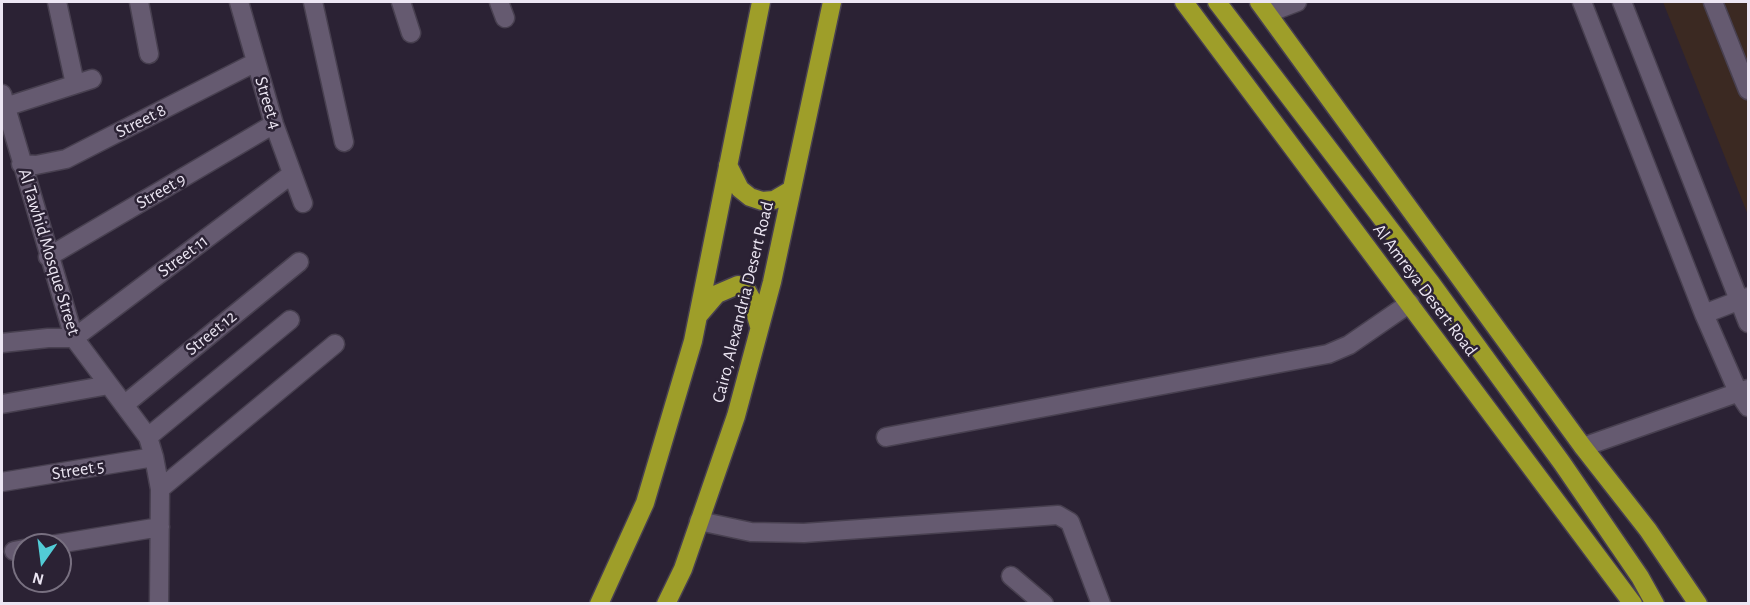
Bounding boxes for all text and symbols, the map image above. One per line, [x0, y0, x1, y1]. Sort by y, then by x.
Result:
street label: Street 4 [250, 74, 286, 132]
street label: Street 8 [112, 99, 170, 143]
street label: Al Tawhid Mosque Street [13, 166, 85, 338]
street label: Street 9 [132, 168, 190, 214]
street label: Cairo, Alexandria Desert Road [707, 199, 779, 405]
street label: Al Amreya Desert Road [1368, 220, 1482, 360]
street label: Street 11 [153, 230, 213, 282]
street label: Street 12 [181, 306, 241, 360]
street label: Street 5 [50, 455, 106, 485]
north arrow [12, 533, 72, 593]
text: N [31, 569, 45, 588]

